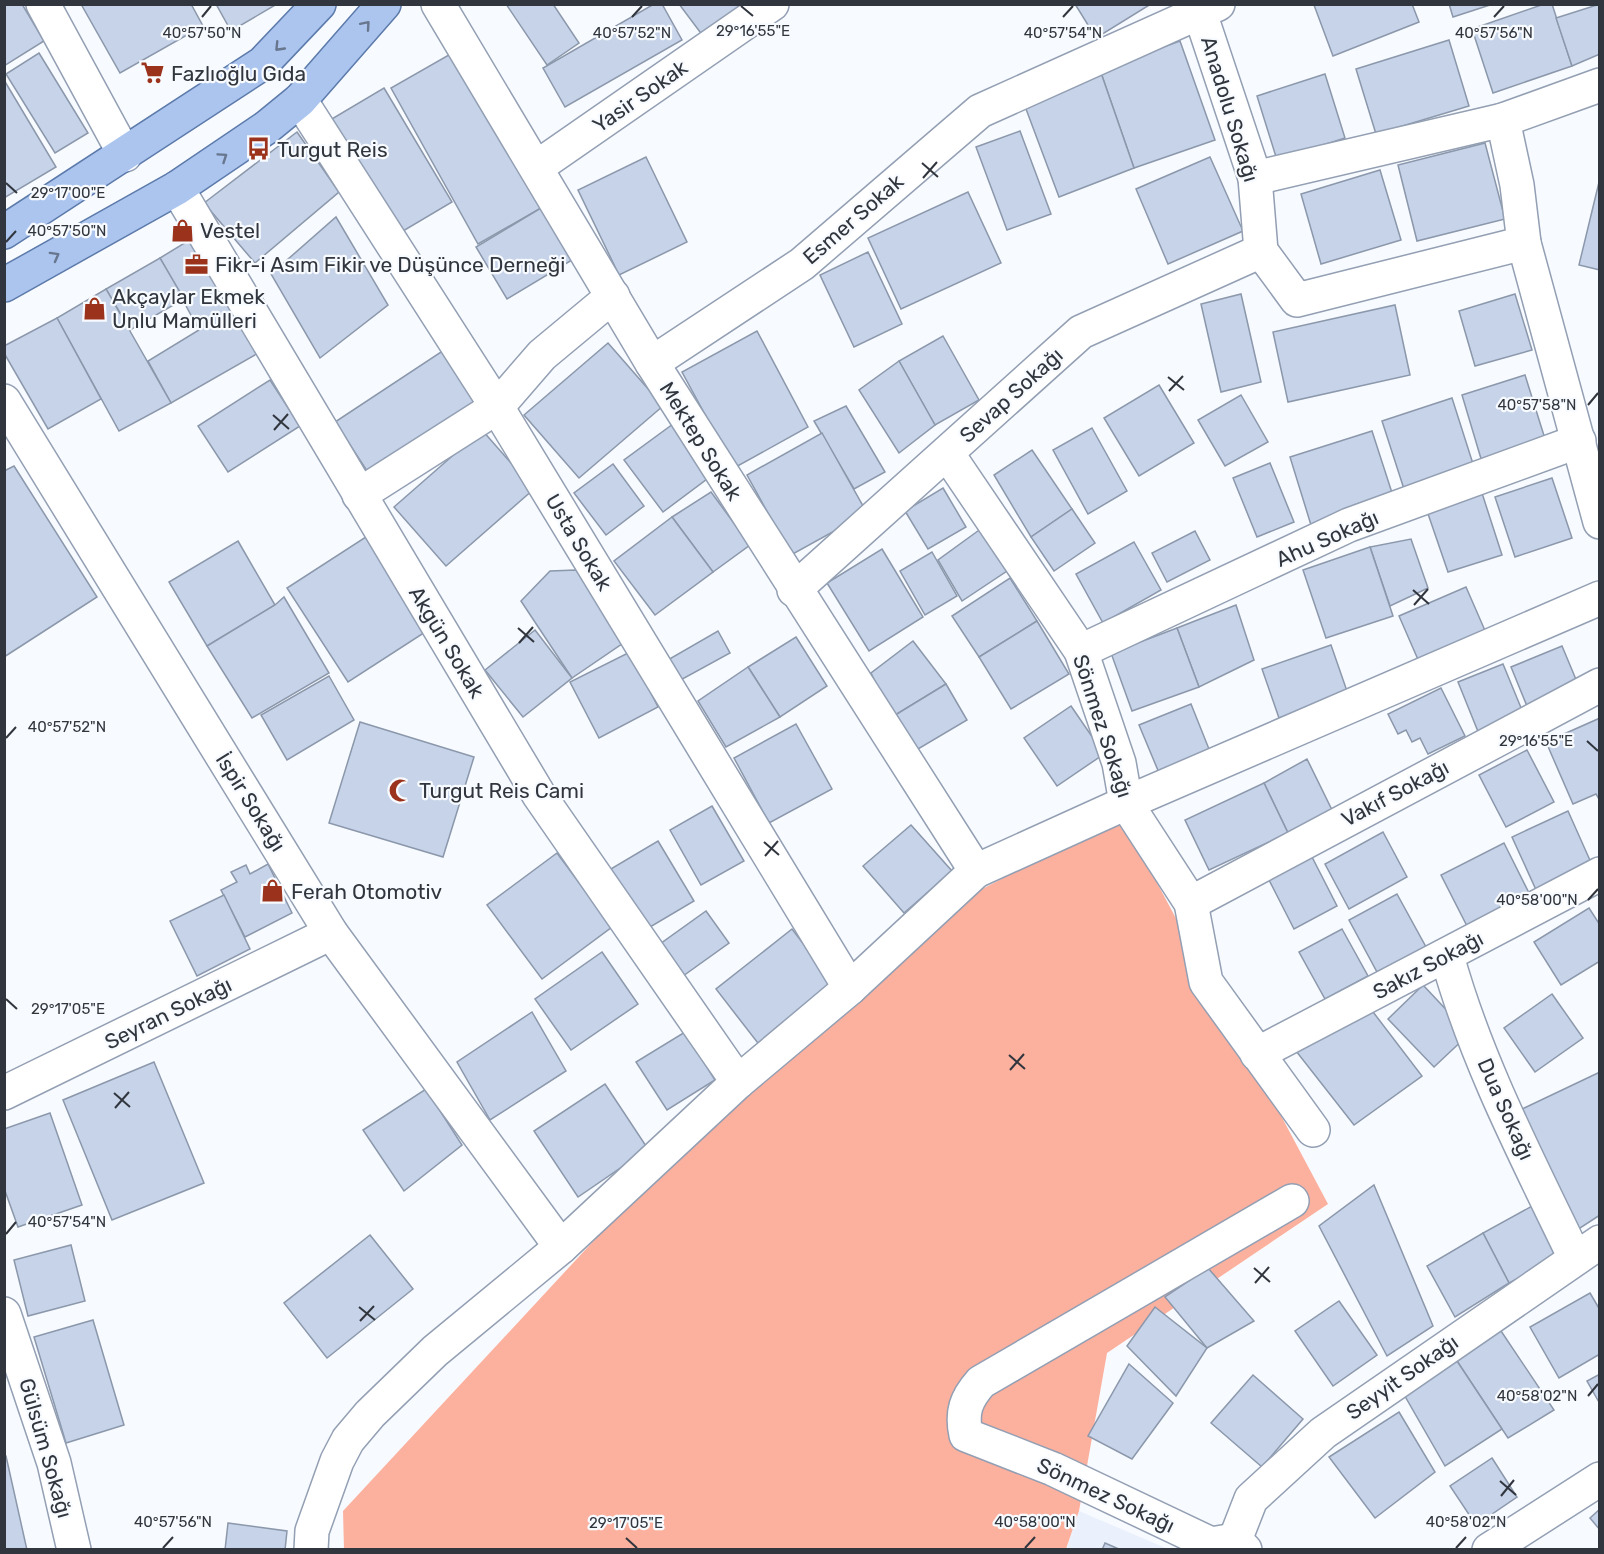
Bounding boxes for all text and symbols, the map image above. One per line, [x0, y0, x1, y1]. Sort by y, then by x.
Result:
one-way arrow [358, 21, 369, 32]
text: 29°16'55"E [716, 22, 790, 40]
text: 40°57'50"N [162, 24, 242, 42]
text: 40°57'52"N [593, 24, 671, 42]
text: 40°57'54"N [1024, 24, 1102, 42]
text: 40°57'56"N [1455, 24, 1533, 42]
street label: Anadolu Sokağı [1196, 33, 1264, 185]
one-way arrow [275, 40, 286, 51]
street label: Yasir Sokak [588, 54, 692, 138]
supermarket icon: Fazlıoğlu Gıda [140, 60, 166, 86]
place label: Fazlıoğlu Gıda [171, 61, 306, 86]
bus stop icon: Turgut Reis [246, 136, 272, 162]
place label: Turgut Reis [277, 137, 388, 162]
one-way arrow [216, 153, 227, 164]
street label: Esmer Sokak [798, 169, 908, 269]
text: 29°17'00"E [31, 184, 105, 202]
shop icon: Vestel [169, 217, 195, 243]
place label: Vestel [200, 218, 260, 243]
text: 40°57'50"N [27, 222, 107, 240]
office icon: Fikr-i Asım Fikir ve Düşünce Derneği [184, 251, 210, 277]
one-way arrow [49, 252, 60, 263]
place label: Fikr-i Asım Fikir ve Düşünce Derneği [215, 252, 565, 277]
place label: Akçaylar Ekmek Unlu Mamülleri [112, 284, 265, 333]
shop icon: Akçaylar Ekmek Unlu Mamülleri [81, 295, 107, 321]
street label: Sevap Sokağı [954, 342, 1068, 448]
street label: Mektep Sokak [655, 377, 747, 505]
text: 40°57'58"N [1497, 396, 1577, 414]
street label: Usta Sokak [540, 489, 618, 595]
street label: Ahu Sokağı [1272, 504, 1382, 572]
street label: Akgün Sokak [404, 582, 490, 702]
street label: Sönmez Sokağı [1068, 651, 1138, 801]
text: 40°57'52"N [28, 718, 106, 736]
text: 29°16'55"E [1499, 732, 1573, 750]
street label: İspir Sokağı [211, 748, 291, 856]
street label: Vakıf Sokağı [1337, 754, 1453, 832]
mosque icon: Turgut Reis Cami [388, 777, 414, 803]
place label: Turgut Reis Cami [419, 778, 584, 803]
shop icon: Ferah Otomotiv [260, 878, 286, 904]
place label: Ferah Otomotiv [291, 879, 442, 904]
text: 40°58'00"N [1496, 891, 1578, 909]
street label: Sakız Sokağı [1369, 925, 1487, 1005]
street label: Seyran Sokağı [100, 971, 236, 1055]
text: 29°17'05"E [31, 1000, 105, 1018]
street label: Dua Sokağı [1472, 1054, 1540, 1164]
text: 40°57'54"N [28, 1213, 106, 1231]
street label: Seyyit Sokağı [1341, 1329, 1463, 1425]
street label: Gülsüm Sokağı [14, 1375, 78, 1521]
text: 40°58'02"N [1497, 1387, 1577, 1405]
street label: Sönmez Sokağı [1033, 1452, 1179, 1538]
text: 40°57'56"N [134, 1513, 212, 1531]
text: 40°58'00"N [994, 1513, 1076, 1531]
text: 40°58'02"N [1426, 1513, 1506, 1531]
text: 29°17'05"E [589, 1514, 663, 1532]

